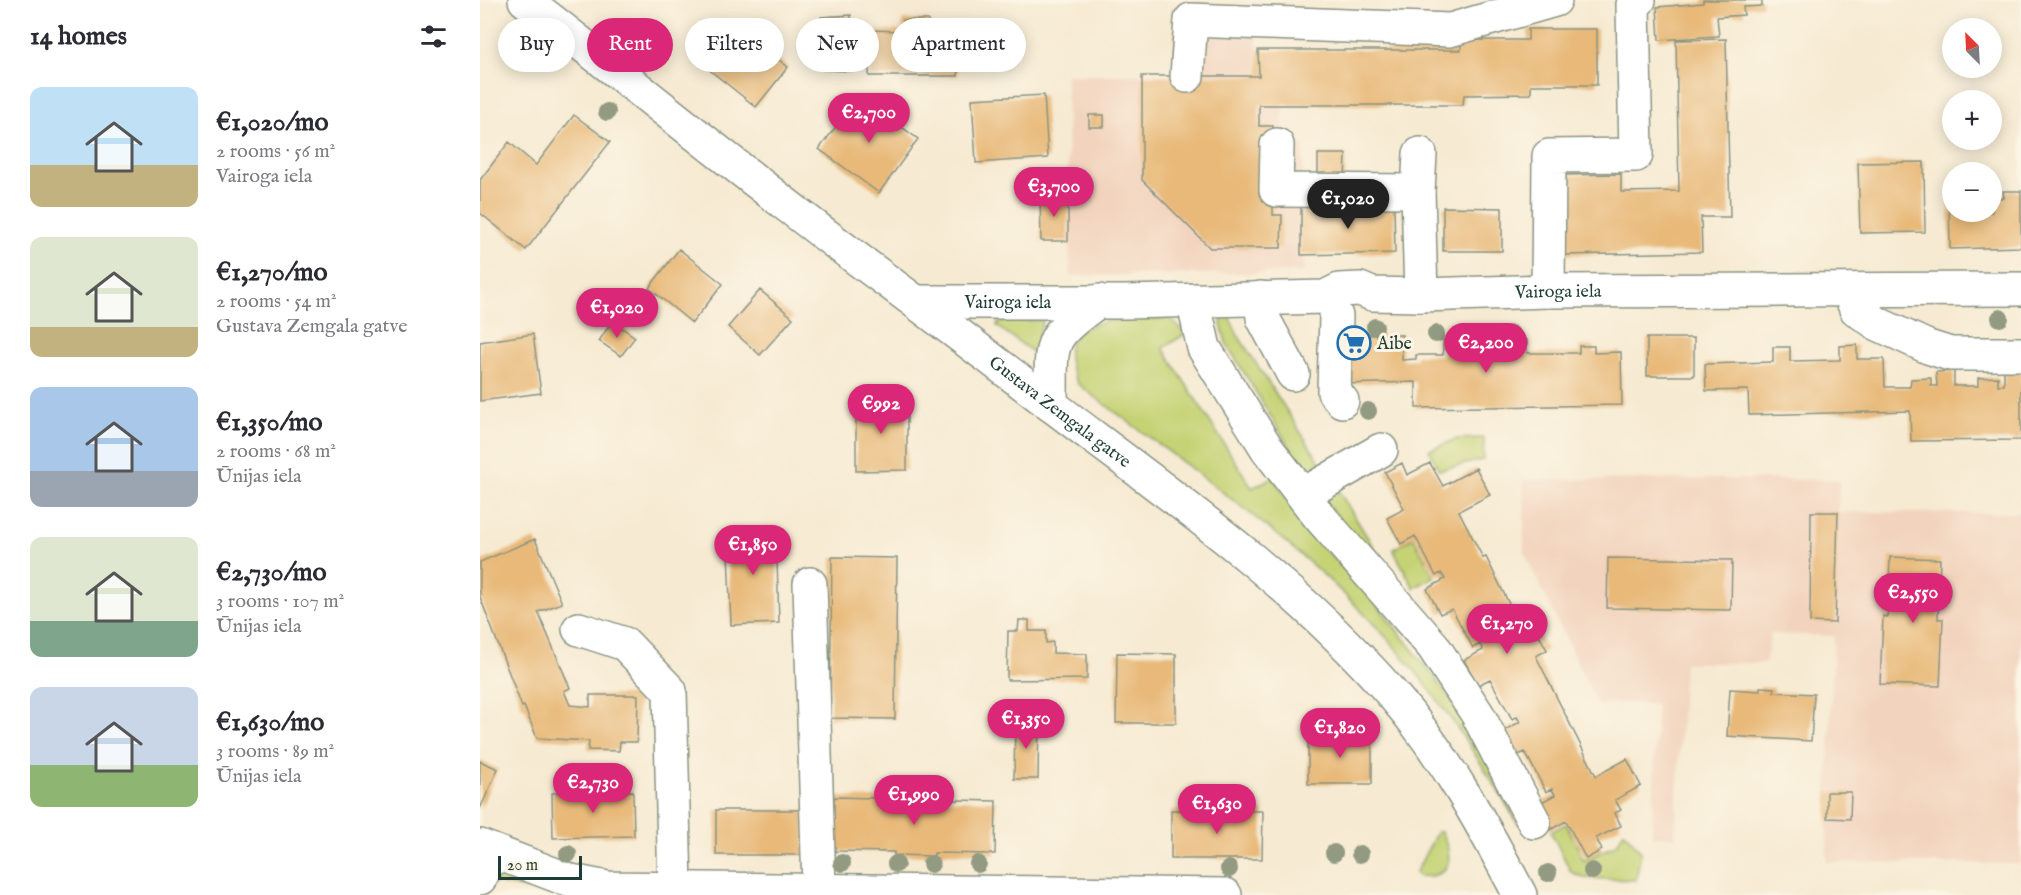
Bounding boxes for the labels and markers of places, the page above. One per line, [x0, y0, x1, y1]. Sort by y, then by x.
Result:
pin: €2,700 [820, 93, 918, 144]
pin: €3,700 [1005, 167, 1103, 218]
pin: €1,020 [1299, 179, 1397, 230]
pin: €1,020 [568, 288, 666, 339]
pin: €2,200 [1437, 323, 1535, 374]
supermarket icon: Aibe [1336, 325, 1372, 361]
place label: Aibe [1376, 333, 1412, 356]
pin: €992 [845, 384, 917, 435]
pin: €1,850 [704, 525, 802, 576]
pin: €2,550 [1864, 573, 1962, 624]
pin: €1,270 [1458, 604, 1556, 655]
pin: €1,350 [977, 699, 1075, 750]
pin: €1,820 [1291, 708, 1389, 759]
pin: €2,730 [544, 763, 642, 814]
pin: €1,990 [865, 775, 963, 826]
pin: €1,630 [1168, 784, 1266, 835]

